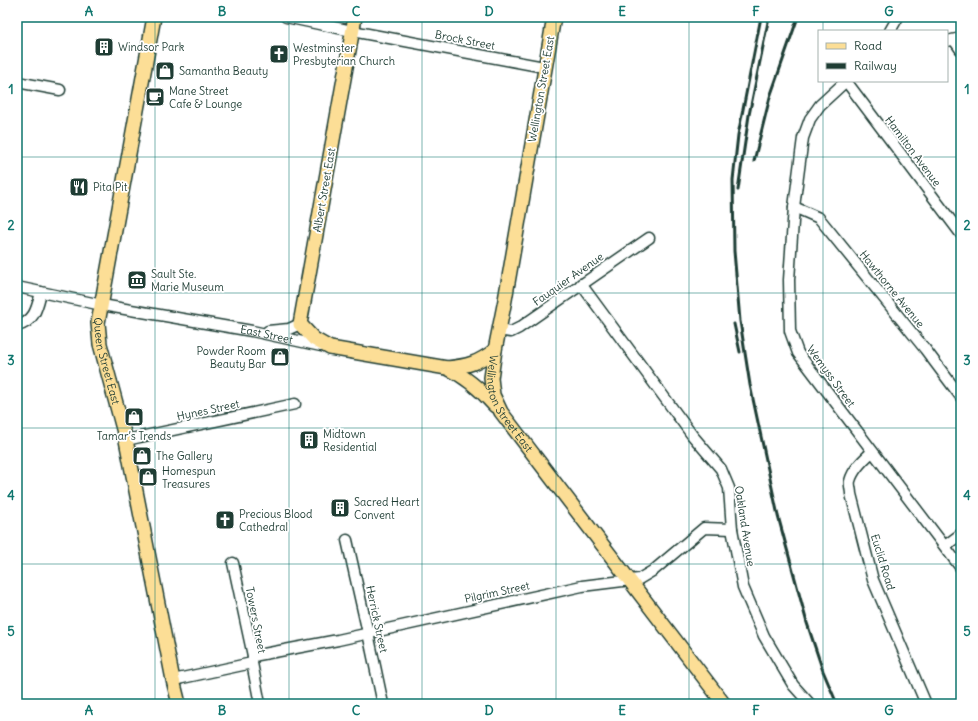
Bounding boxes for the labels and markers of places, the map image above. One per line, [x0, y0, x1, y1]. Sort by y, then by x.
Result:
building icon: Windsor Park [93, 36, 115, 58]
place label: Windsor Park [118, 40, 185, 54]
place label: Westminster Presbyterian Church [293, 41, 395, 68]
church icon: Westminster Presbyterian Church [268, 43, 290, 65]
shop icon: Samantha Beauty [154, 60, 176, 82]
place label: Samantha Beauty [179, 64, 268, 78]
place label: Mane Street Cafe & Lounge [169, 84, 242, 111]
cafe icon: Mane Street Cafe & Lounge [144, 86, 166, 108]
restaurant icon: Pita Pit [68, 176, 90, 198]
place label: Pita Pit [93, 180, 128, 194]
place label: Sault Ste. Marie Museum [151, 267, 224, 294]
museum icon: Sault Ste. Marie Museum [126, 269, 148, 291]
place label: Powder Room Beauty Bar [196, 344, 266, 371]
shop icon: Powder Room Beauty Bar [269, 346, 291, 368]
shop icon: Tamar’s Trends [123, 406, 145, 428]
place label: Midtown Residential [323, 427, 377, 454]
place label: Tamar’s Trends [97, 429, 171, 443]
building icon: Midtown Residential [298, 429, 320, 451]
shop icon: The Gallery [131, 445, 153, 467]
place label: The Gallery [156, 449, 212, 463]
place label: Homespun Treasures [162, 464, 216, 491]
shop icon: Homespun Treasures [137, 466, 159, 488]
place label: Sacred Heart Convent [354, 495, 420, 522]
building icon: Sacred Heart Convent [329, 497, 351, 519]
place label: Precious Blood Cathedral [239, 507, 313, 534]
church icon: Precious Blood Cathedral [214, 509, 236, 531]

